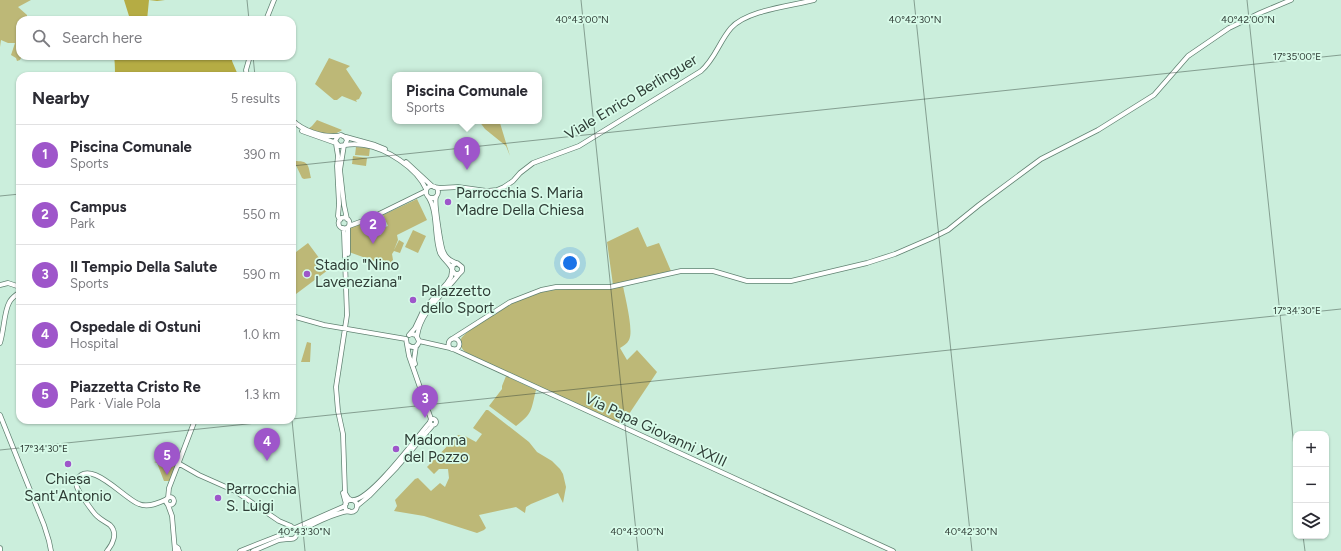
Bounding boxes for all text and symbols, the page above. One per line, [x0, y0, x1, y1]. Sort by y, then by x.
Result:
text: 40°43'00"N [555, 13, 609, 26]
text: 40°42'30"N [889, 13, 941, 26]
text: 40°42'00"N [1221, 13, 1275, 26]
search box [16, 16, 296, 60]
icon: search [30, 27, 52, 49]
text: Search here [62, 29, 142, 47]
street label: Viale Enrico Berlinguer [562, 50, 700, 144]
text: 17°35'00"E [1273, 50, 1321, 63]
popup [392, 72, 542, 124]
text: Piscina Comunale [406, 82, 528, 100]
text: Nearby [32, 88, 90, 108]
text: 5 results [231, 91, 280, 106]
text: Sports [406, 100, 445, 115]
pin: 1 [454, 137, 480, 170]
text: Piscina Comunale [70, 138, 192, 156]
text: 1 [42, 147, 48, 162]
text: 390 m [243, 147, 280, 162]
text: Sports [70, 156, 109, 171]
place label: Parrocchia S. Maria Madre Della Chiesa [456, 184, 584, 219]
marker: Parrocchia S. Maria Madre Della Chiesa [443, 197, 453, 207]
text: Campus [70, 198, 126, 216]
text: 2 [41, 207, 49, 222]
text: 550 m [242, 207, 280, 222]
pin: 2 [360, 211, 386, 244]
text: Park [70, 216, 95, 231]
your location [560, 253, 580, 273]
place label: Stadio "Nino Laveneziana" [315, 256, 402, 291]
text: Il Tempio Della Salute [70, 258, 217, 276]
text: 3 [41, 267, 49, 282]
text: 590 m [243, 267, 280, 282]
marker: Stadio "Nino Laveneziana" [302, 269, 312, 279]
text: Sports [70, 276, 109, 291]
place label: Palazzetto dello Sport [421, 282, 495, 317]
marker: Palazzetto dello Sport [408, 295, 418, 305]
text: 17°34'30"E [1273, 304, 1321, 317]
text: Ospedale di Ostuni [70, 318, 201, 336]
text: 4 [41, 327, 49, 342]
text: 1.0 km [243, 327, 280, 342]
text: Hospital [70, 336, 118, 351]
text: Piazzetta Cristo Re [70, 378, 201, 396]
pin: 3 [412, 385, 438, 418]
text: 5 [41, 387, 49, 402]
text: 1.3 km [244, 387, 280, 402]
street label: Via Papa Giovanni XXIII [582, 389, 730, 471]
text: Park · Viale Pola [70, 396, 161, 411]
pin: 4 [254, 428, 280, 461]
place label: Madonna del Pozzo [404, 431, 469, 466]
map controls [1293, 431, 1329, 539]
button: + [1293, 431, 1329, 467]
text: 17°34'30"E [20, 442, 68, 455]
pin: 5 [154, 442, 180, 475]
marker: Madonna del Pozzo [391, 444, 401, 454]
marker: Chiesa Sant'Antonio [63, 459, 73, 469]
button: − [1293, 467, 1329, 503]
place label: Chiesa Sant'Antonio [24, 470, 112, 505]
place label: Parrocchia S. Luigi [226, 480, 297, 515]
marker: Parrocchia S. Luigi [213, 493, 223, 503]
button: layers [1293, 503, 1329, 539]
text: 40°43'30"N [278, 525, 330, 538]
text: 40°43'00"N [610, 525, 664, 538]
text: 40°42'30"N [945, 525, 997, 538]

